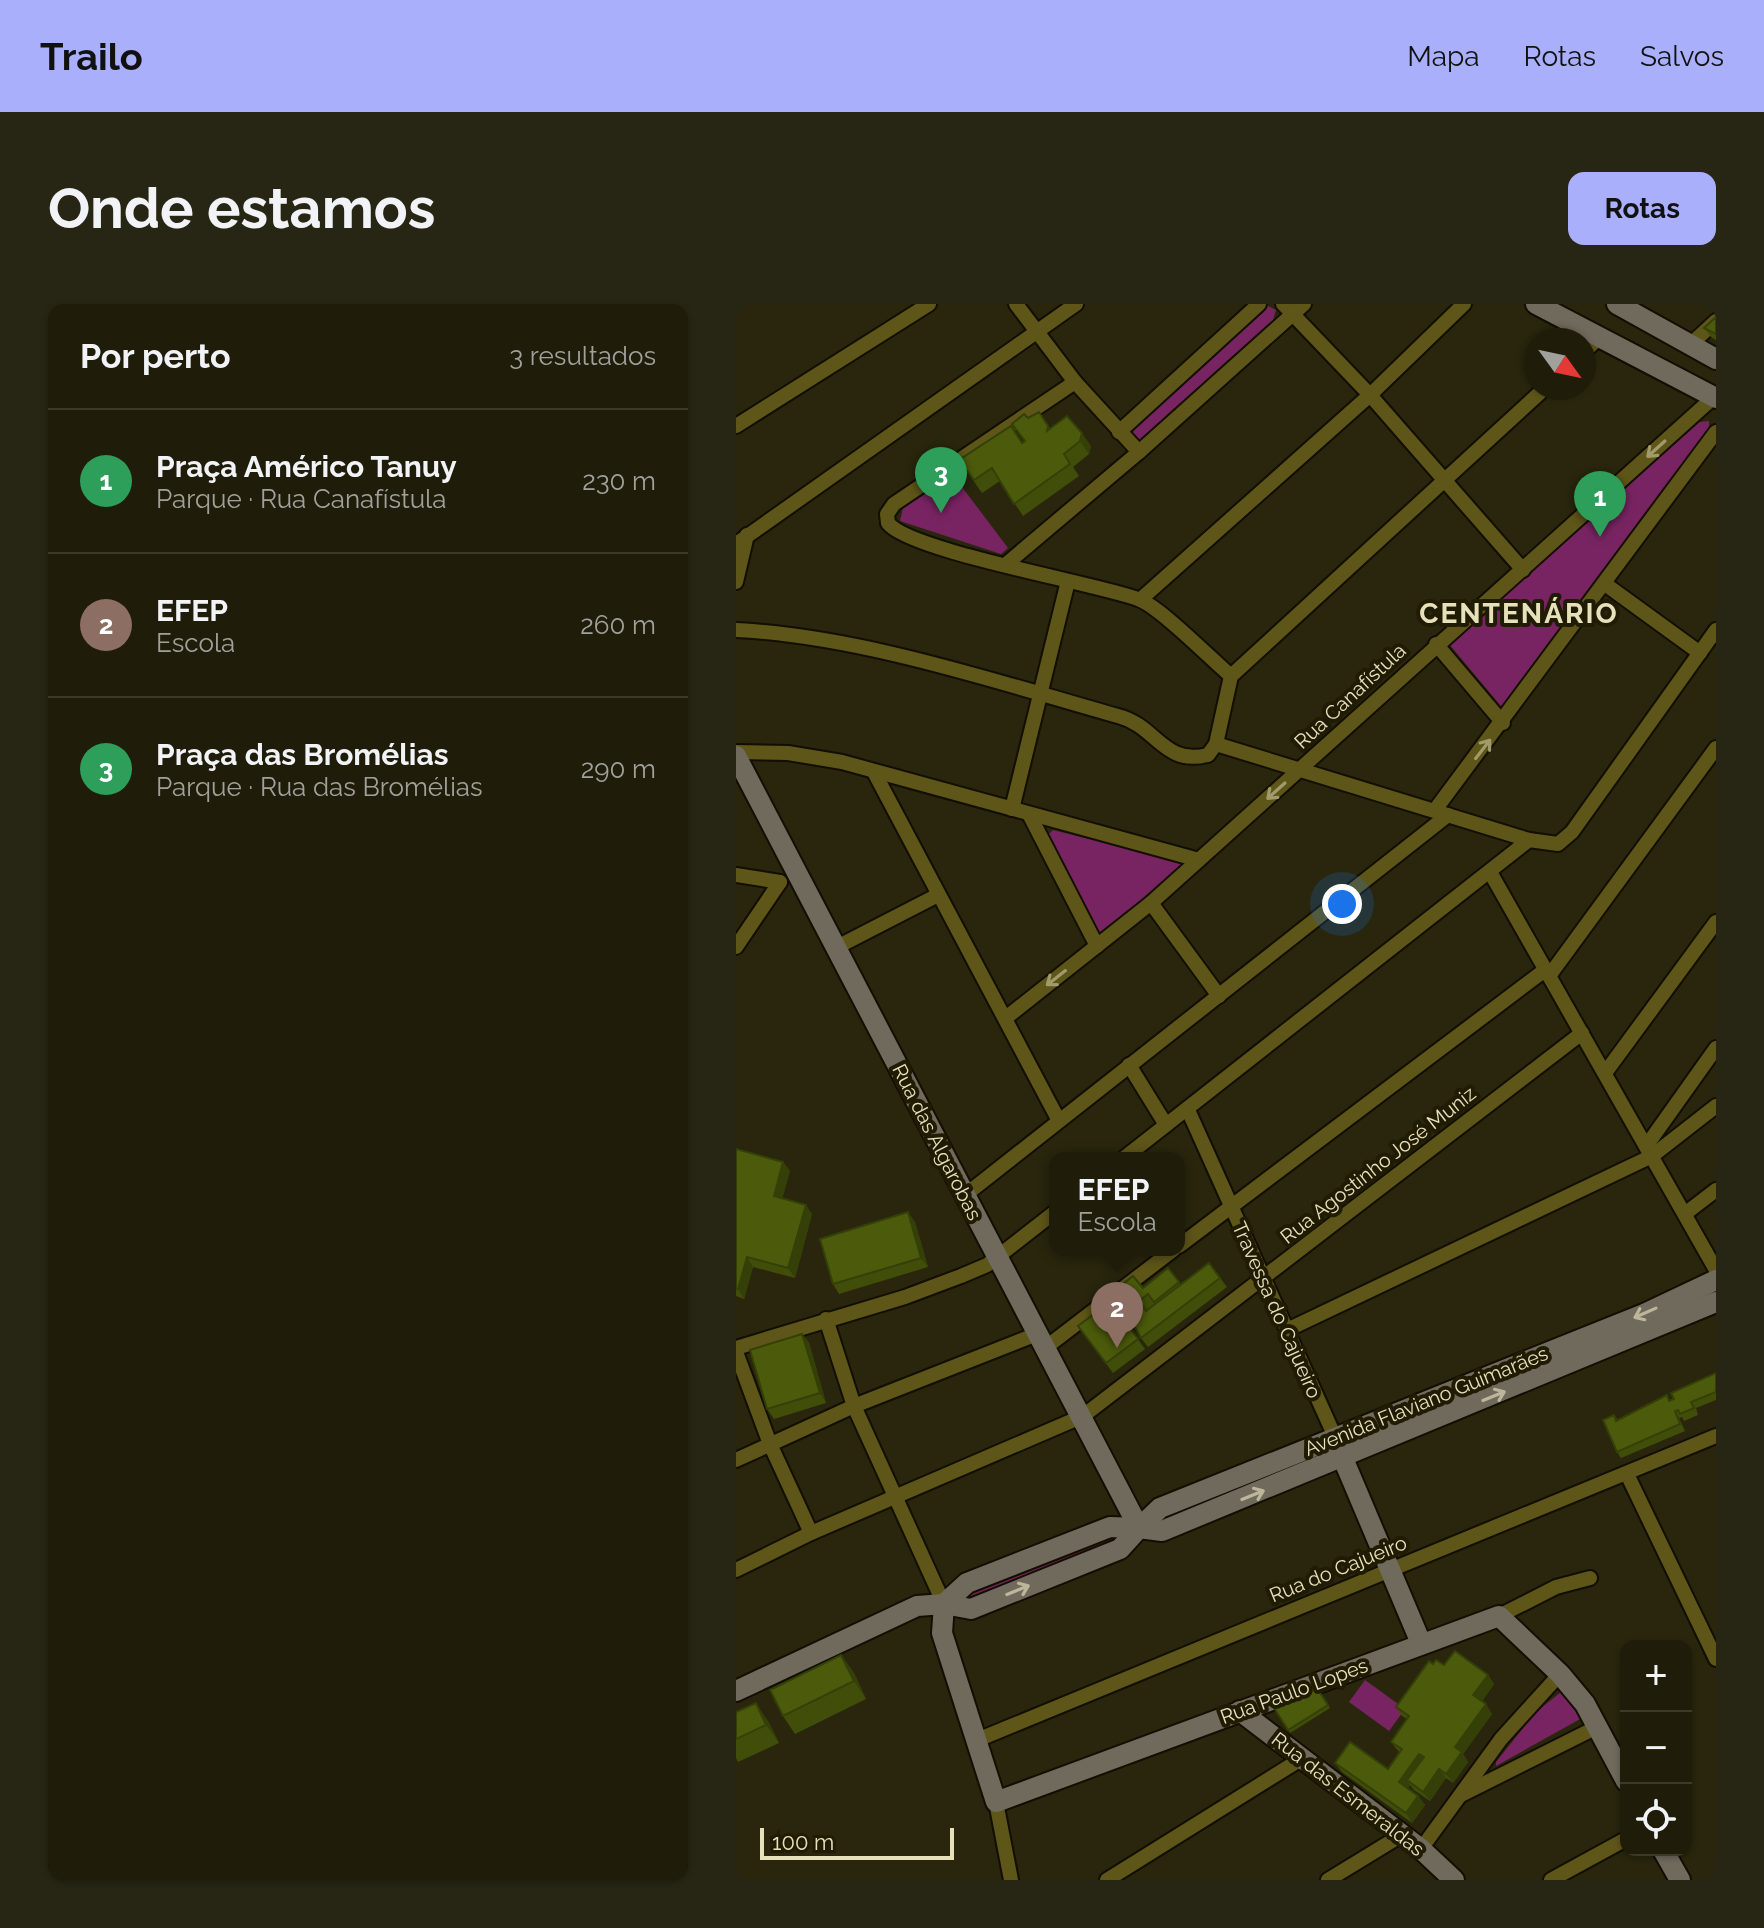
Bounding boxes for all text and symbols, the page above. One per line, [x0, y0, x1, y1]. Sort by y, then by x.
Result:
text: Trailo [40, 34, 143, 79]
text: Mapa [1407, 40, 1480, 73]
text: Rotas [1524, 40, 1596, 73]
text: Salvos [1640, 40, 1724, 73]
button: Rotas [1568, 172, 1716, 245]
text: Onde estamos [48, 175, 435, 241]
north arrow [1524, 328, 1596, 400]
text: Por perto [80, 336, 231, 376]
text: 3 resultados [509, 341, 656, 371]
one-way arrow [1647, 440, 1667, 458]
pin: 3 [915, 447, 967, 513]
text: Praça Américo Tanuy [156, 449, 457, 484]
text: 1 [100, 466, 112, 496]
text: 230 m [582, 466, 656, 496]
pin: 1 [1574, 471, 1626, 537]
text: Parque · Rua Canafístula [156, 484, 446, 514]
text: EFEP [156, 593, 228, 628]
district label: CENTENÁRIO [1419, 597, 1619, 630]
text: 2 [99, 610, 113, 640]
text: 260 m [580, 610, 656, 640]
text: Escola [156, 628, 235, 658]
street label: Rua Canafístula [1289, 638, 1411, 754]
text: Praça das Bromélias [156, 737, 448, 772]
one-way arrow [1474, 739, 1492, 760]
text: 3 [99, 754, 113, 784]
text: 290 m [581, 754, 656, 784]
text: Parque · Rua das Bromélias [156, 772, 483, 802]
one-way arrow [1266, 782, 1286, 800]
your location [1322, 884, 1362, 924]
one-way arrow [1047, 969, 1067, 987]
street label: Rua das Algarobas [887, 1060, 987, 1224]
street label: Rua Agostinho José Muniz [1276, 1081, 1481, 1249]
popup [1049, 1152, 1185, 1256]
text: EFEP [1077, 1172, 1149, 1207]
text: Escola [1077, 1207, 1157, 1237]
street label: Travessa do Cajueiro [1227, 1218, 1327, 1402]
pin: 2 [1091, 1282, 1143, 1348]
one-way arrow [1634, 1306, 1658, 1321]
street label: Avenida Flaviano Guimarães [1301, 1341, 1551, 1461]
one-way arrow [1481, 1388, 1506, 1403]
one-way arrow [1240, 1486, 1265, 1501]
street label: Rua do Cajueiro [1266, 1531, 1410, 1607]
one-way arrow [1005, 1582, 1030, 1597]
map controls [1620, 1640, 1692, 1856]
button: + [1620, 1640, 1692, 1712]
street label: Rua Paulo Lopes [1217, 1653, 1371, 1729]
button: − [1620, 1712, 1692, 1784]
street label: Rua das Esmeraldas [1267, 1727, 1429, 1861]
button: locate [1620, 1784, 1692, 1856]
scale bar [760, 1824, 954, 1860]
text: 100 m [772, 1829, 834, 1855]

